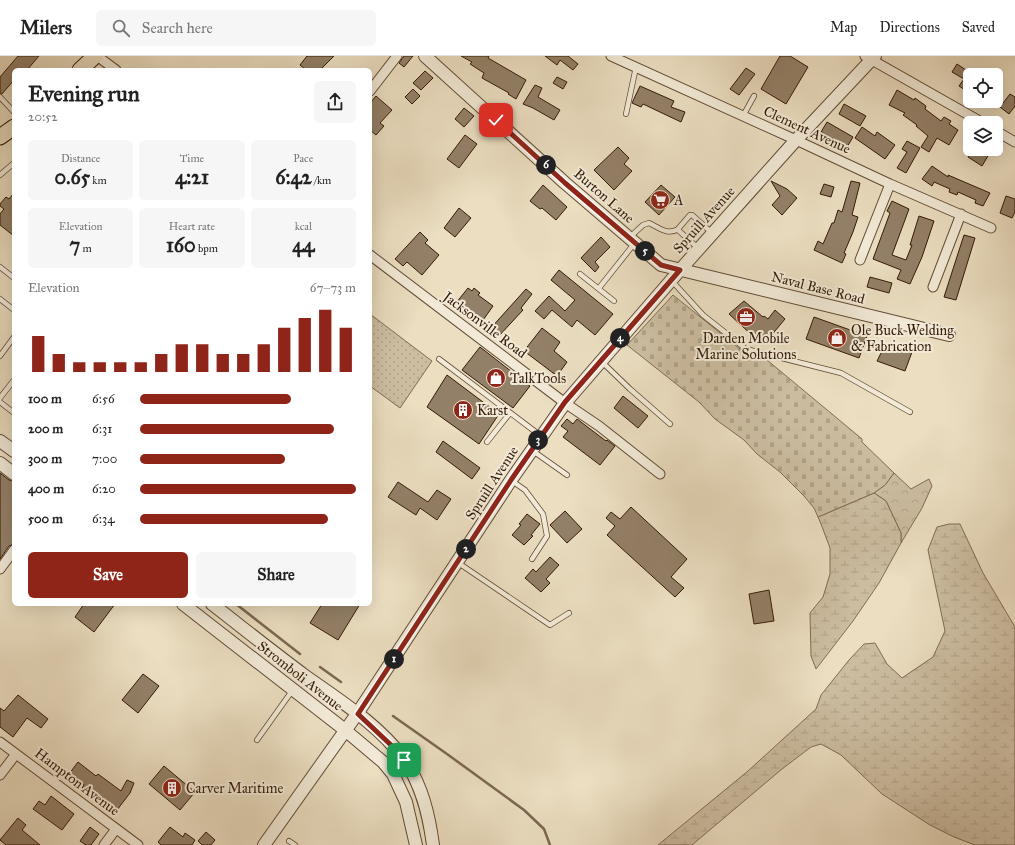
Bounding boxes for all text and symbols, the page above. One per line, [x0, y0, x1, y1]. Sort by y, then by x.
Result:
search box [96, 10, 376, 46]
text: Milers [20, 16, 72, 39]
icon: search [110, 17, 132, 39]
text: Search here [142, 19, 213, 37]
text: Map [830, 19, 857, 36]
text: Directions [879, 19, 940, 36]
text: Saved [962, 19, 995, 36]
map controls [963, 68, 1003, 156]
button: locate [963, 68, 1003, 108]
text: Evening run [28, 80, 140, 107]
button: share [314, 81, 356, 123]
street label: Clement Avenue [761, 102, 853, 158]
pin [479, 103, 513, 137]
text: 20:52 [28, 109, 58, 125]
icon: check [485, 109, 507, 131]
button: layers [963, 116, 1003, 156]
text: Distance [61, 152, 100, 165]
text: Time [180, 152, 204, 165]
text: Pace [293, 152, 313, 165]
pin: 6 [536, 155, 556, 175]
text: 6 [543, 158, 549, 171]
text: 0.65 [55, 165, 90, 189]
text: 4:21 [175, 165, 209, 189]
text: 6:42 [275, 165, 312, 189]
street label: Burton Lane [570, 165, 638, 227]
text: km [90, 174, 107, 187]
text: /km [312, 174, 331, 187]
street label: Spruill Avenue [669, 183, 739, 257]
supermarket icon: A [649, 189, 671, 211]
place label: A [673, 192, 684, 209]
text: Elevation [59, 220, 103, 233]
text: Heart rate [169, 220, 215, 233]
text: kcal [295, 220, 312, 233]
text: 7 [70, 233, 80, 257]
text: 160 [166, 233, 196, 257]
text: 44 [292, 233, 314, 257]
pin: 5 [635, 241, 655, 261]
text: m [80, 242, 92, 255]
text: bpm [196, 242, 218, 255]
text: 5 [642, 244, 648, 257]
street label: Naval Base Road [770, 268, 866, 308]
text: Elevation [28, 280, 80, 296]
text: 67–73 m [310, 280, 356, 296]
street label: Jacksonville Road [438, 287, 530, 363]
office icon: Darden Mobile Marine Solutions [735, 306, 757, 328]
place label: Ole Buck Welding & Fabrication [851, 322, 954, 355]
shop icon: Ole Buck Welding & Fabrication [826, 327, 848, 349]
pin: 4 [610, 328, 630, 348]
place label: Darden Mobile Marine Solutions [696, 330, 796, 363]
text: 4 [617, 331, 623, 344]
shop icon: TalkTools [485, 367, 507, 389]
place label: TalkTools [510, 370, 566, 387]
text: 100 m [28, 391, 62, 407]
text: 6:56 [92, 391, 115, 407]
building icon: Karst [452, 399, 474, 421]
place label: Karst [477, 402, 508, 419]
text: 200 m [28, 421, 63, 437]
text: 6:31 [92, 421, 112, 437]
pin: 3 [528, 430, 548, 450]
text: 3 [536, 433, 540, 446]
street label: Spruill Avenue [462, 443, 522, 523]
text: 300 m [28, 451, 62, 467]
text: 7:00 [92, 451, 117, 467]
text: 400 m [28, 481, 64, 497]
text: 6:20 [92, 481, 116, 497]
text: 500 m [28, 511, 63, 527]
text: 6:34 [92, 511, 114, 527]
pin: 2 [456, 539, 476, 559]
text: 2 [463, 542, 469, 555]
button: Save [28, 552, 188, 598]
button: Share [196, 552, 356, 598]
street label: Stromboli Avenue [254, 637, 346, 715]
pin: 1 [384, 649, 404, 669]
text: 1 [392, 652, 396, 665]
pin [387, 743, 421, 777]
street label: Hampton Avenue [31, 745, 123, 819]
icon: arrive [393, 749, 415, 771]
building icon: Carver Maritime [161, 777, 183, 799]
place label: Carver Maritime [186, 780, 283, 797]

